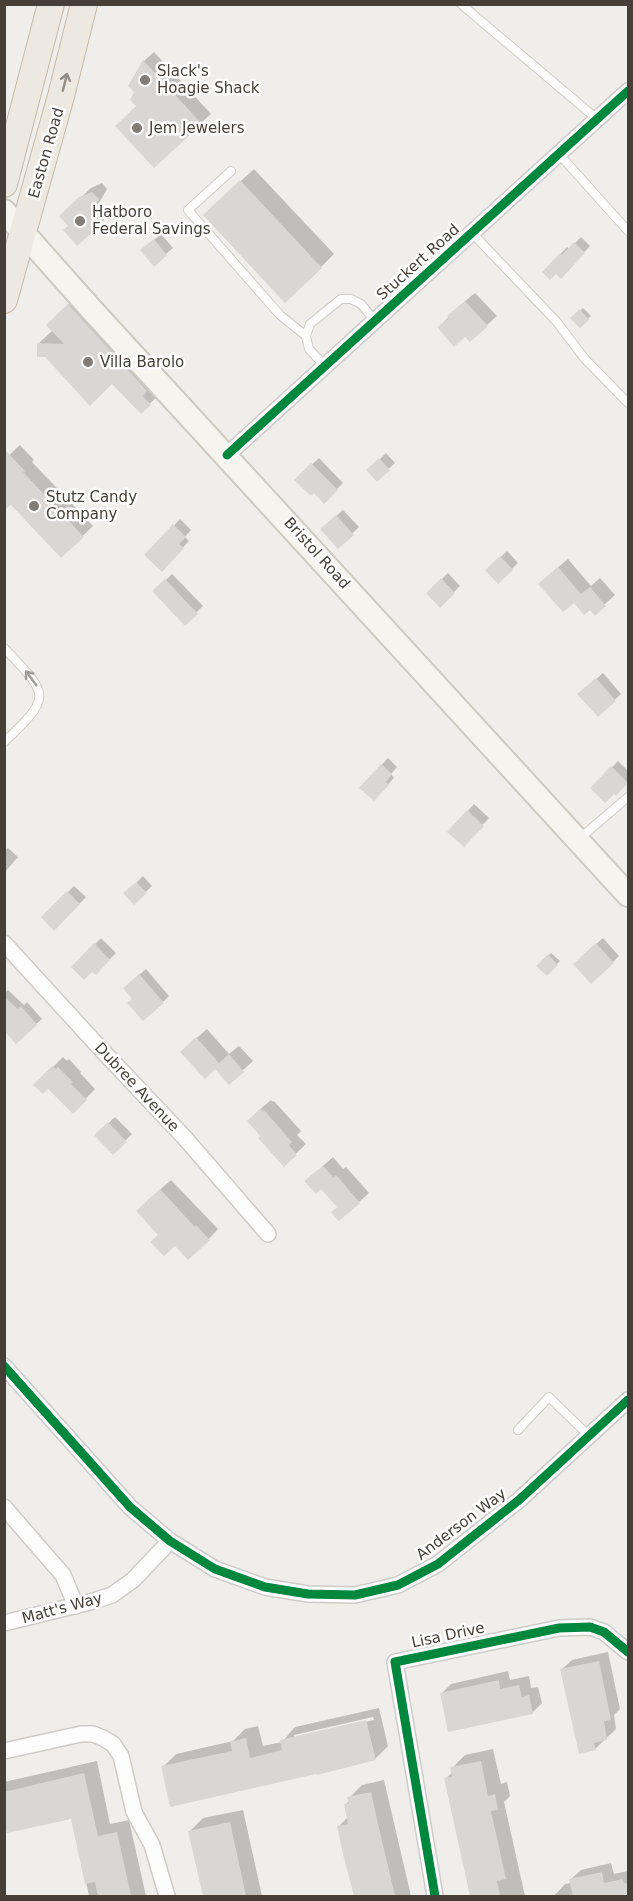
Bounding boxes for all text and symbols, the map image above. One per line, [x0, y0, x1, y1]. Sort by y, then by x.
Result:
place label: Slack's Hoagie Shack [157, 62, 260, 97]
one-way arrow [60, 72, 72, 91]
marker: Slack's Hoagie Shack [138, 73, 152, 87]
street label: Easton Road [24, 106, 68, 200]
place label: Jem Jewelers [148, 119, 245, 137]
marker: Jem Jewelers [130, 121, 144, 135]
place label: Hatboro Federal Savings [92, 203, 211, 238]
marker: Hatboro Federal Savings [73, 214, 87, 228]
street label: Stuckert Road [373, 220, 463, 304]
place label: Villa Barolo [100, 353, 184, 371]
marker: Villa Barolo [81, 355, 95, 369]
place label: Stutz Candy Company [46, 488, 137, 523]
marker: Stutz Candy Company [27, 499, 41, 513]
street label: Bristol Road [280, 514, 354, 592]
one-way arrow [25, 671, 37, 687]
street label: Dubree Avenue [91, 1039, 183, 1135]
street label: Anderson Way [412, 1484, 510, 1564]
street label: Matt's Way [20, 1589, 104, 1627]
street label: Lisa Drive [410, 1618, 486, 1652]

